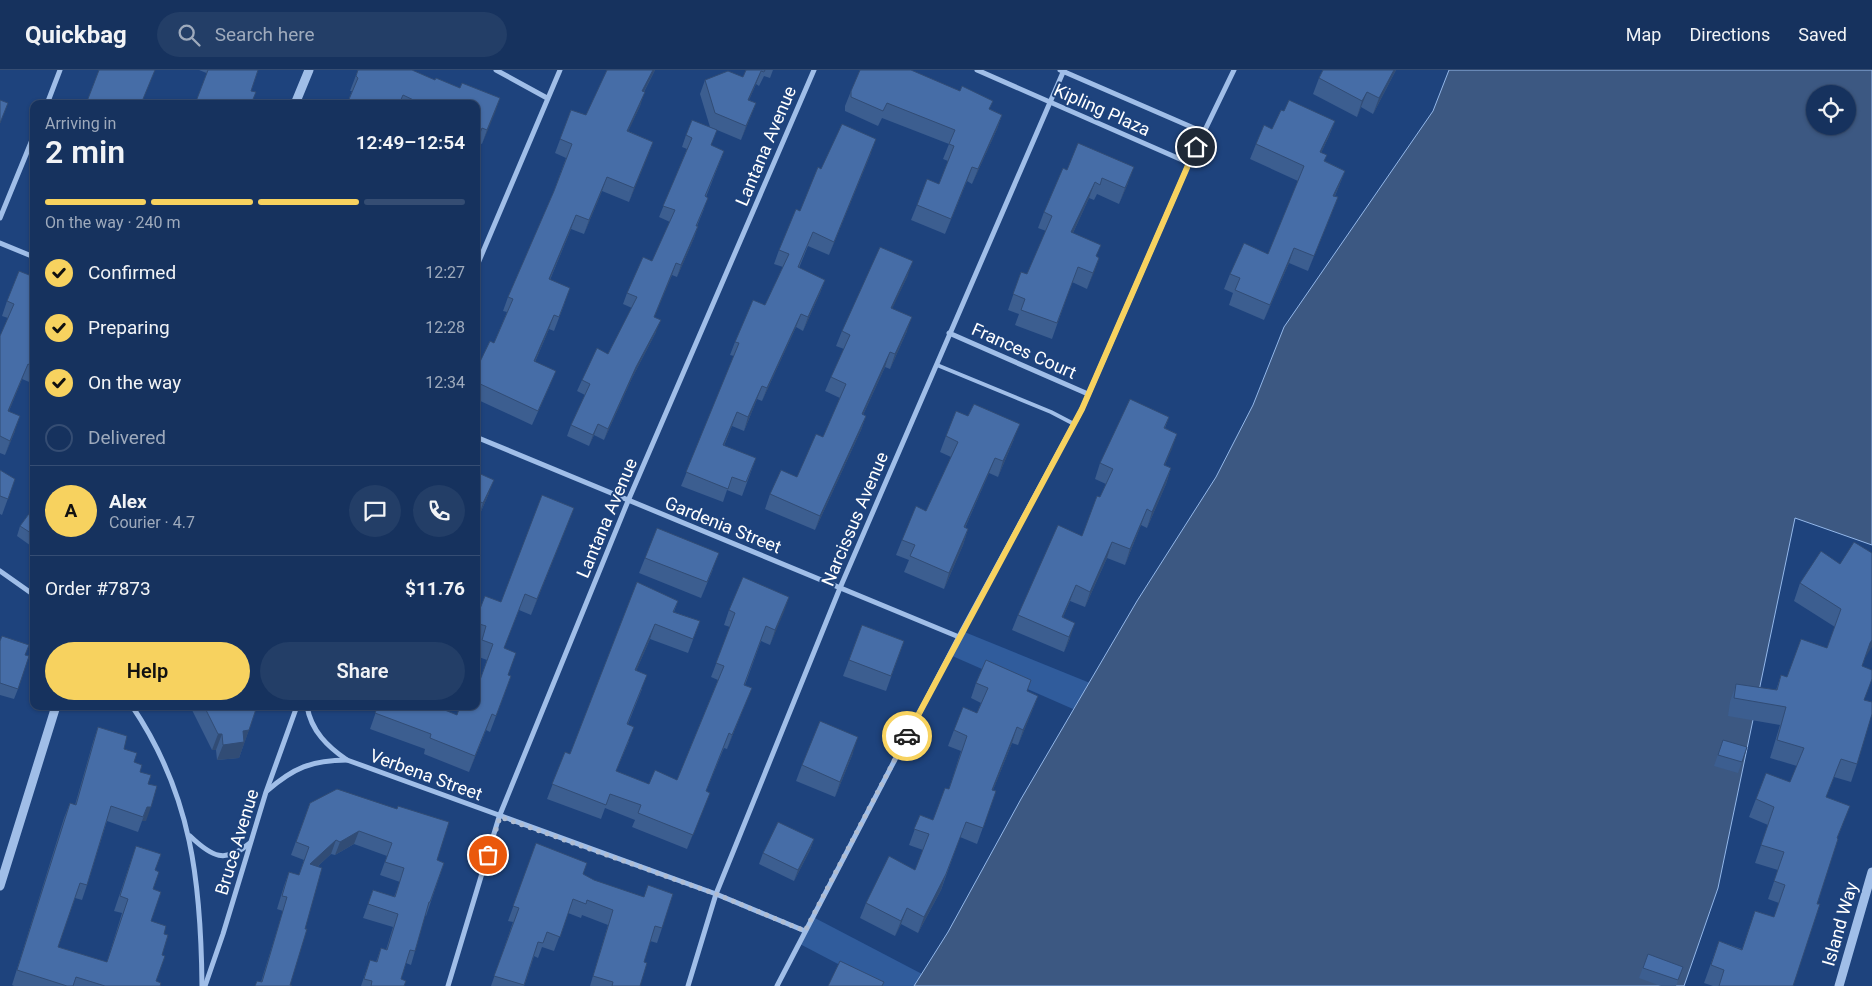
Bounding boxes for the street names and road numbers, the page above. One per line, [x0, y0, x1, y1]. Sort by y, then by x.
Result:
street label: Kipling Plaza [1051, 79, 1154, 140]
street label: Lantana Avenue [731, 83, 800, 209]
street label: Frances Court [969, 318, 1080, 383]
street label: Narcissus Avenue [817, 449, 892, 589]
street label: Lantana Avenue [572, 455, 641, 581]
street label: Gardenia Street [662, 492, 785, 557]
street label: Verbena Street [367, 744, 485, 805]
street label: Bruce Avenue [210, 786, 263, 897]
street label: Island Way [1817, 879, 1862, 968]

